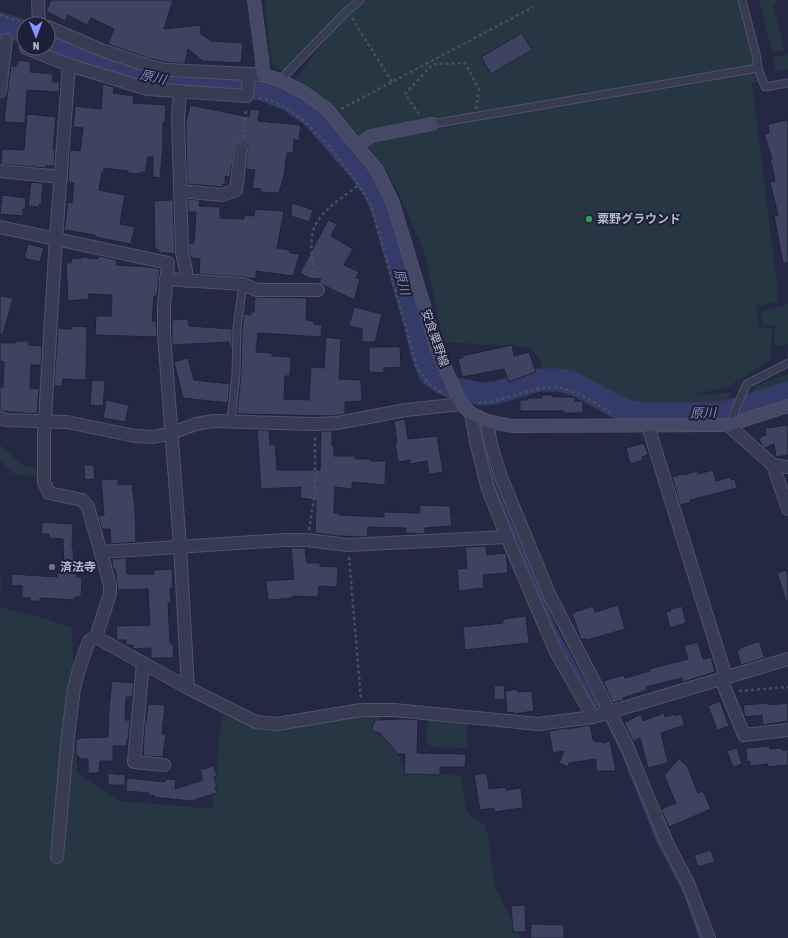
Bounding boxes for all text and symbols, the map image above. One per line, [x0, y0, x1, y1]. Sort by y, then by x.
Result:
north arrow [16, 16, 56, 56]
text: N [33, 40, 40, 52]
water label: 原川 [139, 67, 169, 88]
place label: 粟野グラウンド [597, 212, 681, 226]
marker: 粟野グラウンド [584, 214, 594, 224]
water label: 原川 [391, 267, 413, 298]
street label: 安食粟野線 [419, 307, 451, 369]
water label: 原川 [690, 405, 718, 421]
place label: 済法寺 [60, 560, 96, 574]
marker: 済法寺 [47, 562, 57, 572]

